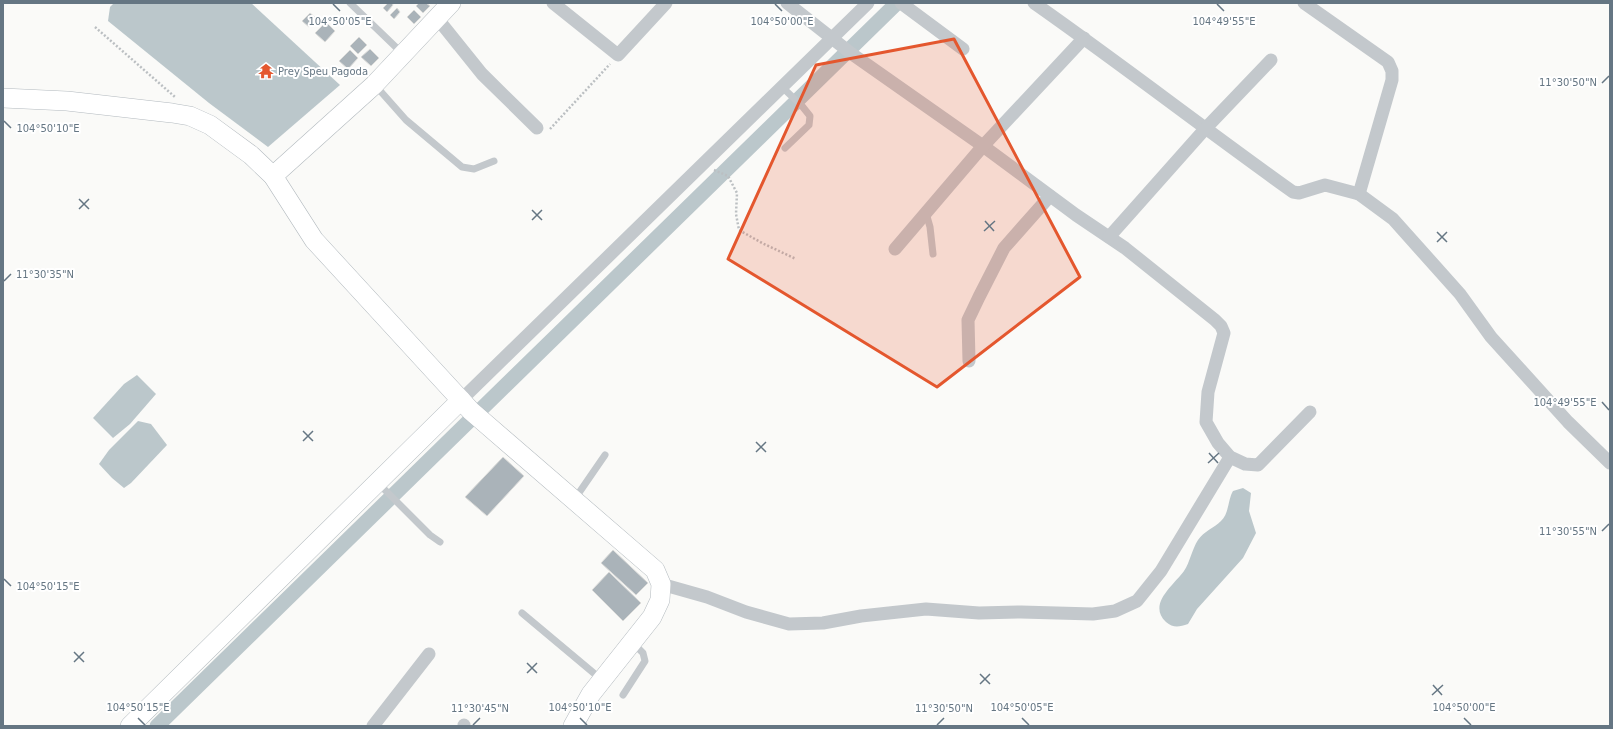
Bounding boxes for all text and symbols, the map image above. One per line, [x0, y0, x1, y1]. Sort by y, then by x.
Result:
text: 104°50'05"E [308, 16, 372, 27]
text: 104°50'00"E [750, 16, 814, 27]
text: 104°49'55"E [1192, 16, 1256, 27]
temple icon: Prey Speu Pagoda [257, 62, 275, 80]
place label: Prey Speu Pagoda [278, 66, 368, 77]
text: 11°30'50"N [1539, 77, 1597, 88]
text: 104°50'10"E [16, 123, 80, 134]
text: 11°30'35"N [16, 269, 74, 280]
text: 104°49'55"E [1533, 397, 1597, 408]
text: 11°30'55"N [1539, 526, 1597, 537]
text: 104°50'15"E [16, 581, 80, 592]
text: 104°50'15"E [106, 702, 170, 713]
text: 104°50'10"E [548, 702, 612, 713]
text: 104°50'05"E [990, 702, 1054, 713]
text: 104°50'00"E [1432, 702, 1496, 713]
text: 11°30'45"N [451, 703, 509, 714]
text: 11°30'50"N [915, 703, 973, 714]

